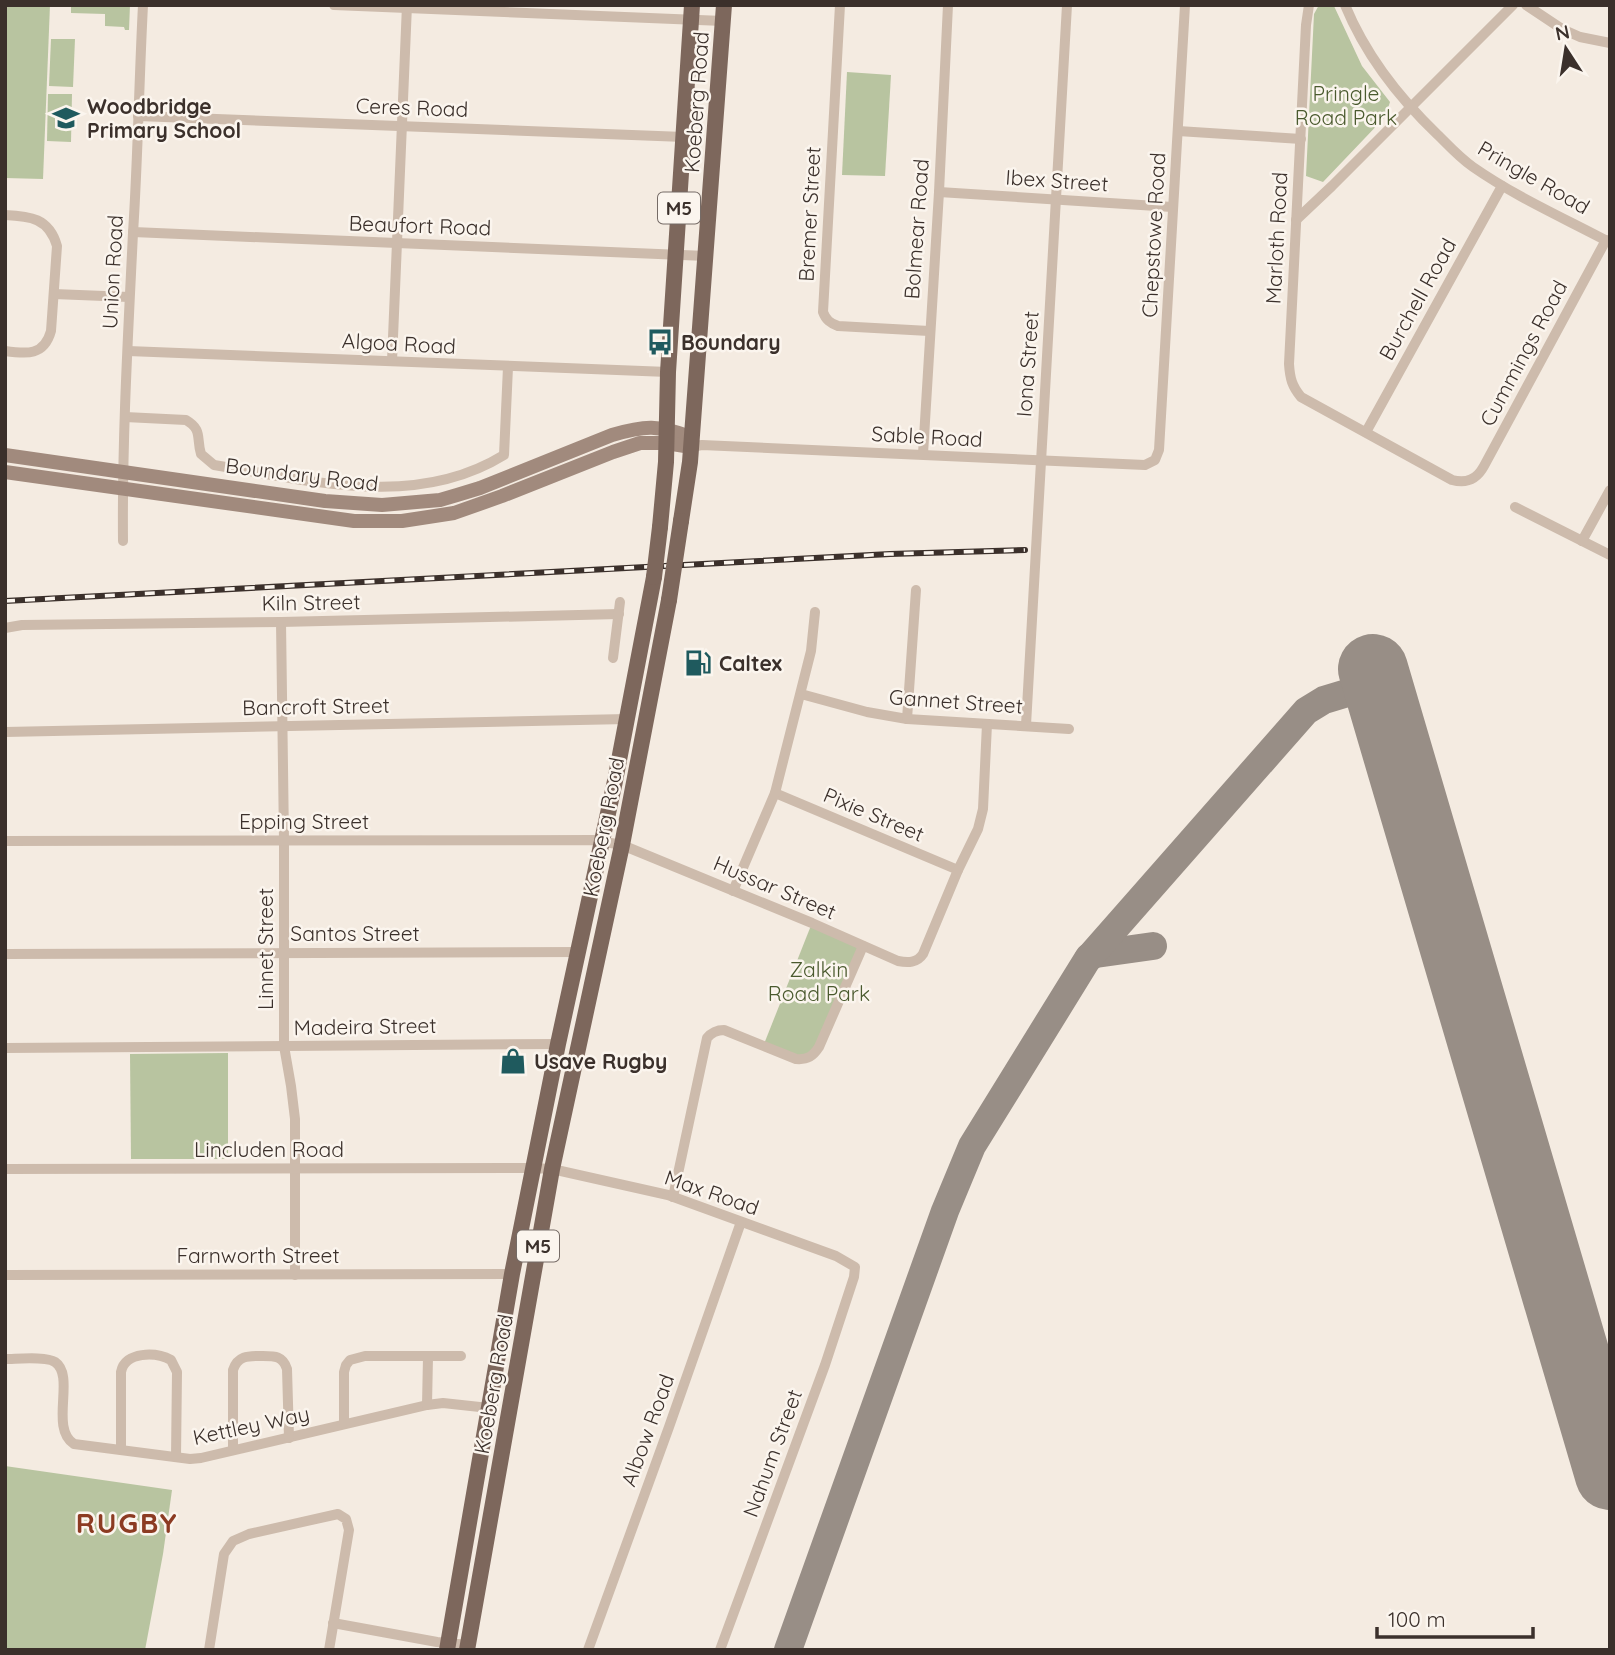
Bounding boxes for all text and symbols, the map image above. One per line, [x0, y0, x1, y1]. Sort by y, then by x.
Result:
north arrow [1531, 14, 1601, 84]
text: N [1553, 19, 1572, 46]
street label: Koeberg Road [678, 30, 714, 174]
park label: Pringle Road Park [1295, 80, 1397, 130]
street label: Ceres Road [355, 92, 469, 122]
place label: Woodbridge Primary School [87, 93, 241, 143]
school or university icon: Woodbridge Primary School [51, 103, 81, 133]
street label: Pringle Road [1474, 135, 1594, 219]
street label: Bremer Street [792, 146, 826, 282]
street label: Chepstowe Road [1136, 152, 1170, 318]
street label: Bolmear Road [898, 158, 934, 300]
street label: Ibex Street [1005, 163, 1109, 197]
street label: Marloth Road [1260, 171, 1292, 305]
road number: M5 [658, 192, 700, 224]
street label: Beaufort Road [348, 210, 492, 240]
street label: Union Road [96, 214, 128, 330]
street label: Burchell Road [1373, 233, 1461, 365]
street label: Cummings Road [1474, 276, 1572, 430]
street label: Iona Street [1010, 310, 1044, 418]
street label: Algoa Road [341, 327, 457, 359]
bus stop icon: Boundary [645, 327, 675, 357]
place label: Boundary [681, 329, 781, 355]
street label: Sable Road [871, 420, 983, 452]
street label: Boundary Road [224, 452, 380, 496]
street label: Kiln Street [261, 588, 361, 616]
fuel station icon: Caltex [683, 648, 713, 678]
place label: Caltex [719, 650, 782, 676]
street label: Gannet Street [888, 683, 1024, 719]
street label: Bancroft Street [242, 692, 390, 720]
street label: Koeberg Road [577, 755, 629, 899]
street label: Pixie Street [820, 781, 928, 847]
street label: Epping Street [239, 808, 369, 834]
street label: Hussar Street [710, 849, 840, 925]
street label: Linnet Street [252, 888, 278, 1010]
street label: Santos Street [290, 920, 420, 946]
park label: Zalkin Road Park [768, 956, 870, 1006]
street label: Madeira Street [293, 1012, 437, 1040]
shop icon: Usave Rugby [498, 1046, 528, 1076]
place label: Usave Rugby [534, 1048, 667, 1074]
street label: Lincluden Road [194, 1136, 344, 1162]
street label: Max Road [661, 1164, 763, 1220]
road number: M5 [517, 1230, 559, 1262]
street label: Farnworth Street [176, 1242, 340, 1268]
street label: Koeberg Road [468, 1312, 518, 1456]
street label: Albow Road [615, 1370, 679, 1490]
street label: Nahum Street [737, 1386, 807, 1520]
street label: Kettley Way [190, 1400, 312, 1450]
district label: RUGBY [76, 1505, 178, 1540]
scale bar [1377, 1596, 1533, 1640]
text: 100 m [1388, 1606, 1446, 1632]

